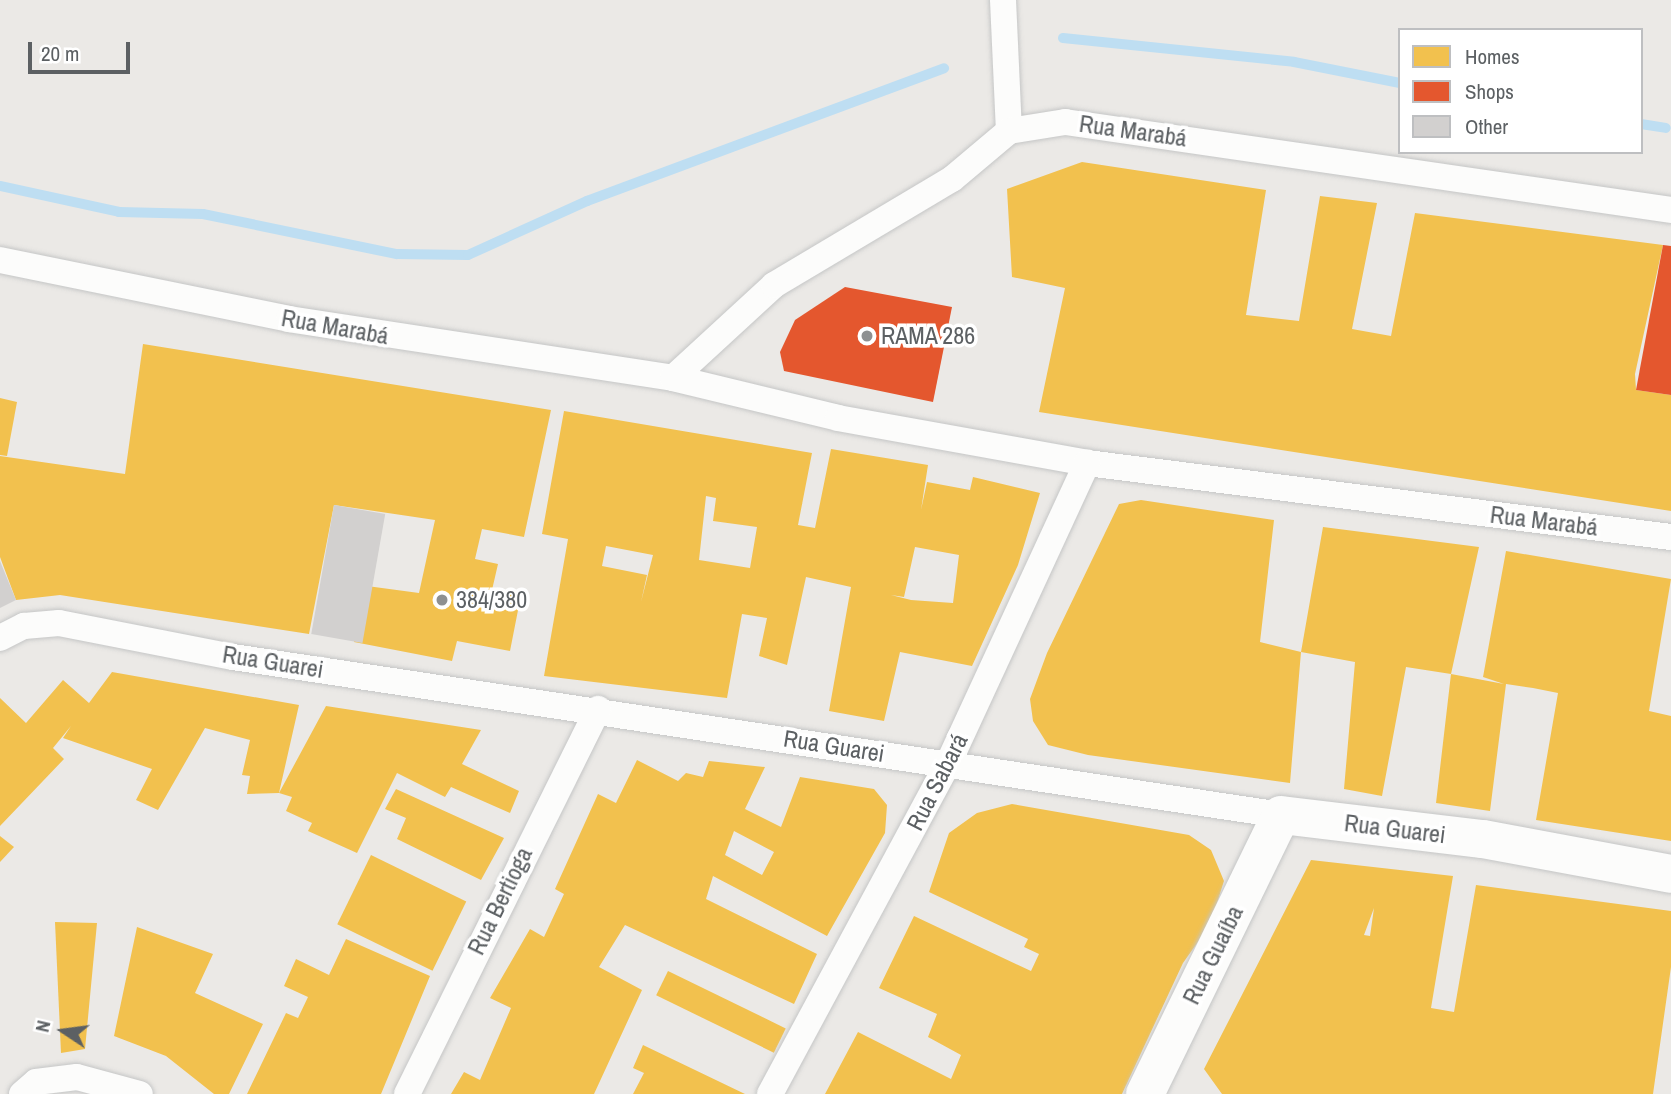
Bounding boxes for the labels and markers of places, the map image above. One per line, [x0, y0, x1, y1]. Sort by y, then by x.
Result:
place label: RAMA 286 [881, 322, 976, 350]
marker: RAMA 286 [859, 328, 875, 344]
place label: 384/380 [456, 586, 527, 614]
marker: 384/380 [434, 592, 450, 608]

